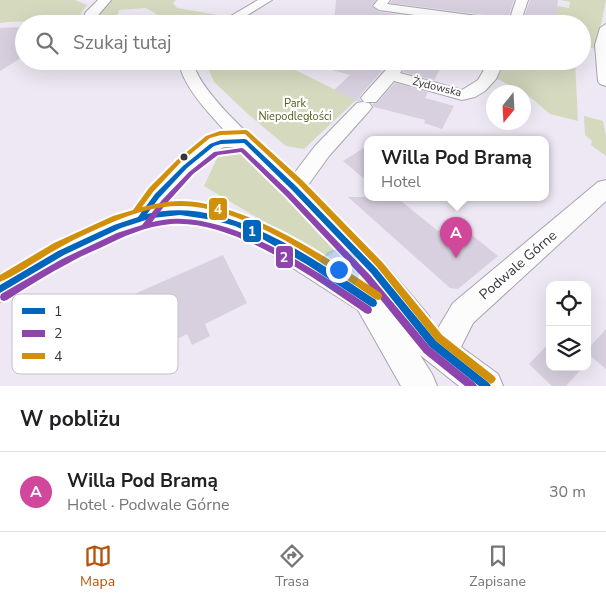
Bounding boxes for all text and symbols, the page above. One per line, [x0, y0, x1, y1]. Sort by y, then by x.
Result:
search box [15, 15, 591, 70]
icon: search [33, 29, 61, 57]
text: Szukaj tutaj [73, 30, 172, 56]
street label: Żydowska [411, 74, 463, 100]
north arrow [486, 85, 531, 130]
park label: Park Niepodległości [258, 96, 332, 124]
popup [364, 136, 549, 201]
text: Willa Pod Bramą [381, 145, 532, 171]
unlabelled marker [179, 152, 189, 162]
text: Hotel [381, 171, 421, 193]
line badge: 4 [208, 197, 228, 221]
text: 4 [214, 200, 223, 219]
pin: A [440, 217, 472, 258]
line badge: 1 [242, 219, 262, 243]
text: 1 [248, 222, 256, 241]
street label: Podwale Górne [475, 226, 561, 304]
line badge: 2 [275, 245, 294, 269]
text: 2 [280, 248, 288, 267]
your location [326, 257, 352, 283]
map controls [546, 281, 591, 371]
button: locate [546, 281, 591, 326]
legend [12, 294, 178, 374]
text: 1 [54, 302, 62, 321]
text: 2 [54, 324, 62, 343]
button: layers [546, 326, 591, 371]
text: 4 [54, 347, 62, 366]
text: W pobliżu [20, 405, 121, 433]
text: Willa Pod Bramą [67, 468, 218, 494]
text: A [30, 481, 42, 503]
text: 30 m [549, 481, 586, 503]
text: Hotel · Podwale Górne [67, 494, 230, 516]
tab: Mapa [80, 542, 115, 591]
tab: Trasa [275, 542, 309, 591]
tab: Zapisane [469, 542, 526, 591]

